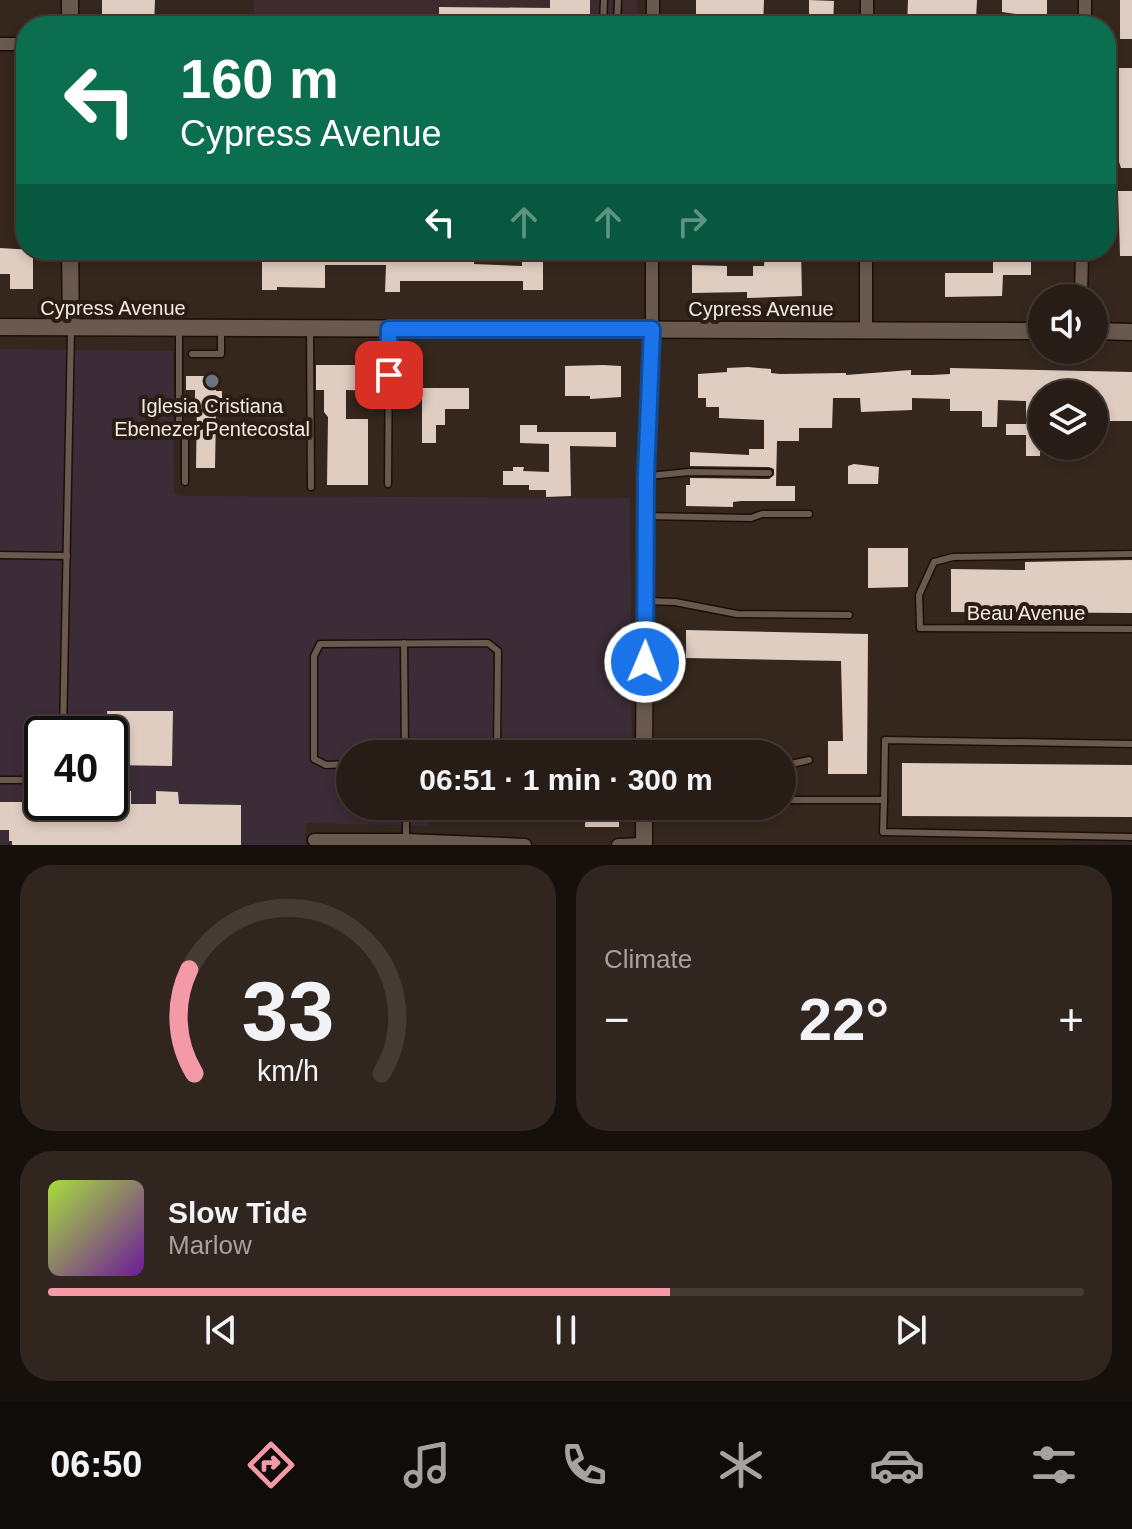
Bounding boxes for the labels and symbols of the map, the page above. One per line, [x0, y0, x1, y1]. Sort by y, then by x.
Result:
street label: Cypress Avenue [40, 297, 186, 319]
street label: Cypress Avenue [688, 298, 834, 320]
pin [355, 341, 423, 409]
marker: Iglesia Cristiana Ebenezer Pentecostal [203, 372, 221, 390]
place label: Iglesia Cristiana Ebenezer Pentecostal [114, 395, 310, 440]
street label: Beau Avenue [967, 602, 1085, 624]
position arrow [603, 620, 687, 704]
speed limit sign: 40 [24, 716, 128, 820]

